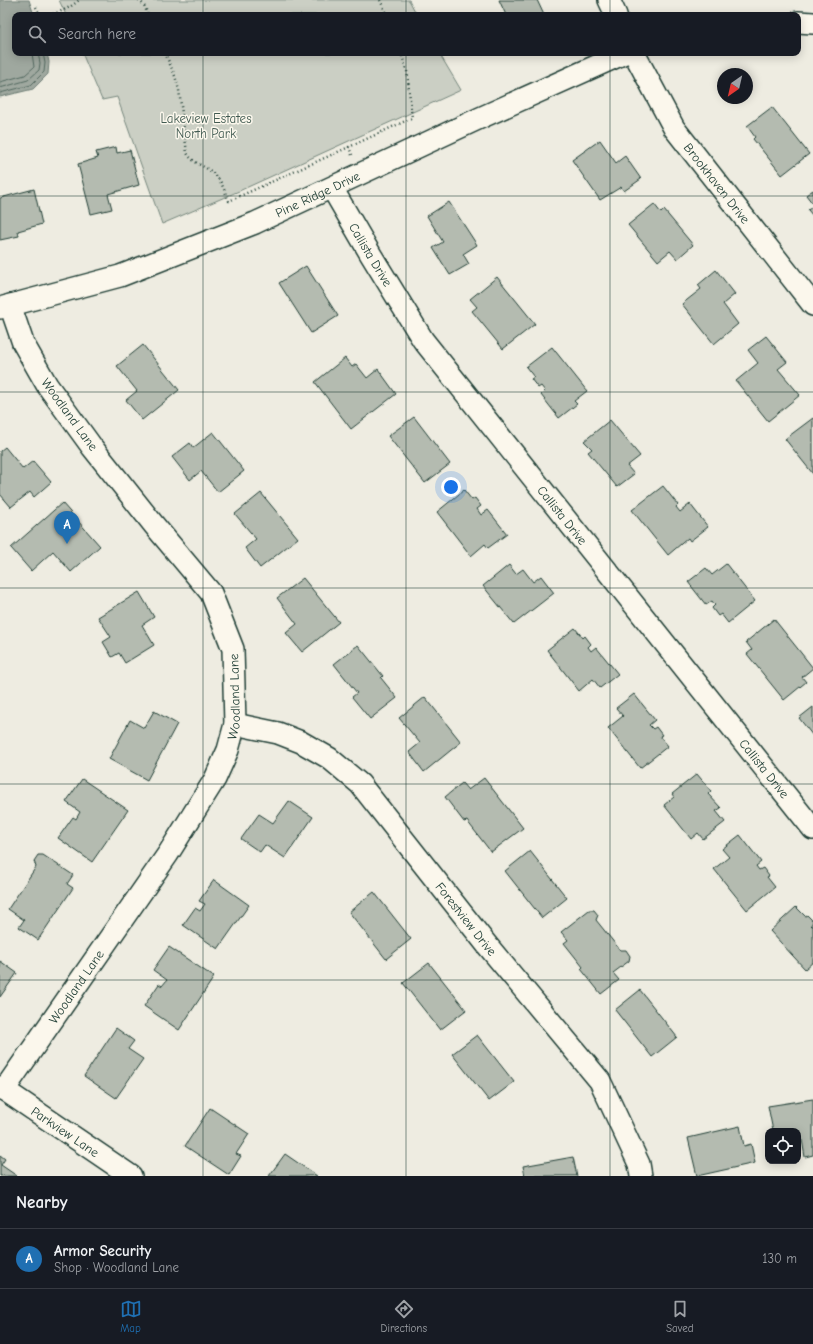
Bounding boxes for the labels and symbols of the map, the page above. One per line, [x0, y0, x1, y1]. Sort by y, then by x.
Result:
north arrow [717, 68, 753, 104]
park label: Lakeview Estates North Park [160, 111, 252, 141]
street label: Brookhaven Drive [681, 140, 753, 227]
street label: Pine Ridge Drive [273, 168, 363, 221]
street label: Callista Drive [346, 220, 396, 290]
street label: Woodland Lane [38, 375, 101, 454]
your location [441, 477, 461, 497]
street label: Callista Drive [534, 483, 591, 548]
pin: A [54, 511, 80, 544]
street label: Woodland Lane [224, 653, 243, 741]
street label: Callista Drive [736, 736, 793, 802]
street label: Forestview Drive [432, 879, 500, 959]
street label: Woodland Lane [46, 947, 107, 1026]
street label: Parkview Lane [28, 1103, 102, 1160]

